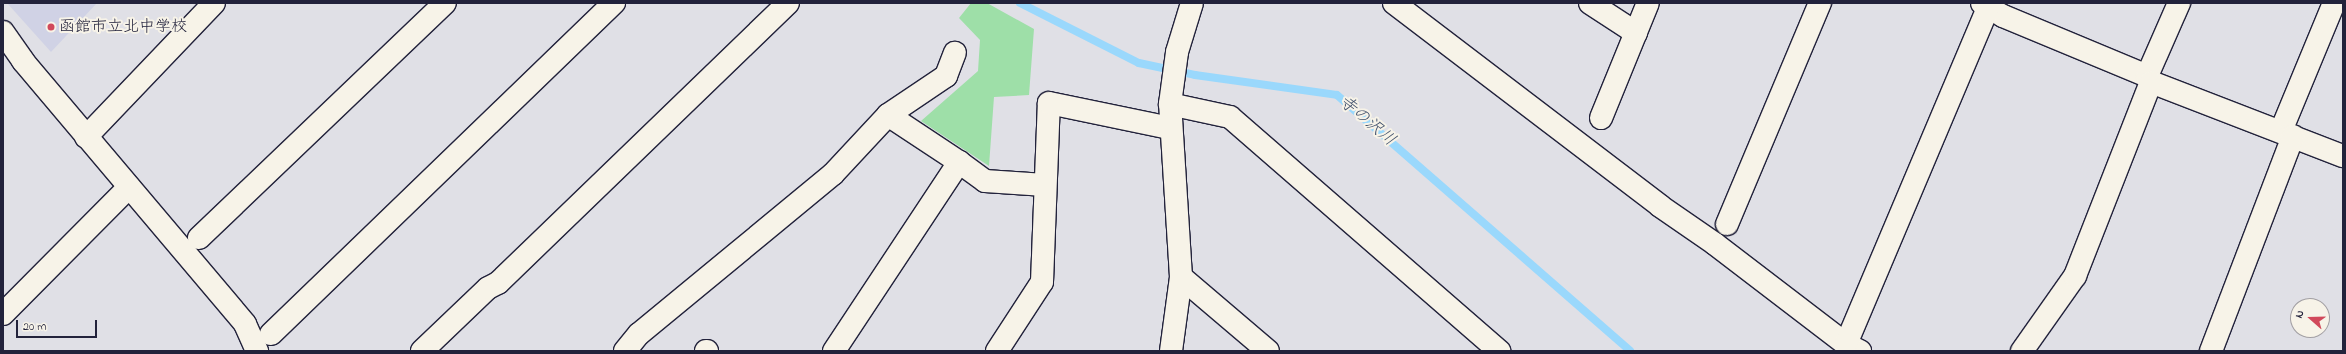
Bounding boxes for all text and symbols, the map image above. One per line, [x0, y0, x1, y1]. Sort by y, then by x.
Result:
place label: 函館市立北中学校 [59, 17, 187, 37]
marker: 函館市立北中学校 [46, 22, 56, 32]
water label: 寺の沢川 [1334, 91, 1400, 151]
north arrow [2290, 298, 2330, 338]
text: N [2291, 308, 2308, 320]
scale bar [18, 312, 99, 338]
text: 20 m [23, 318, 46, 336]

